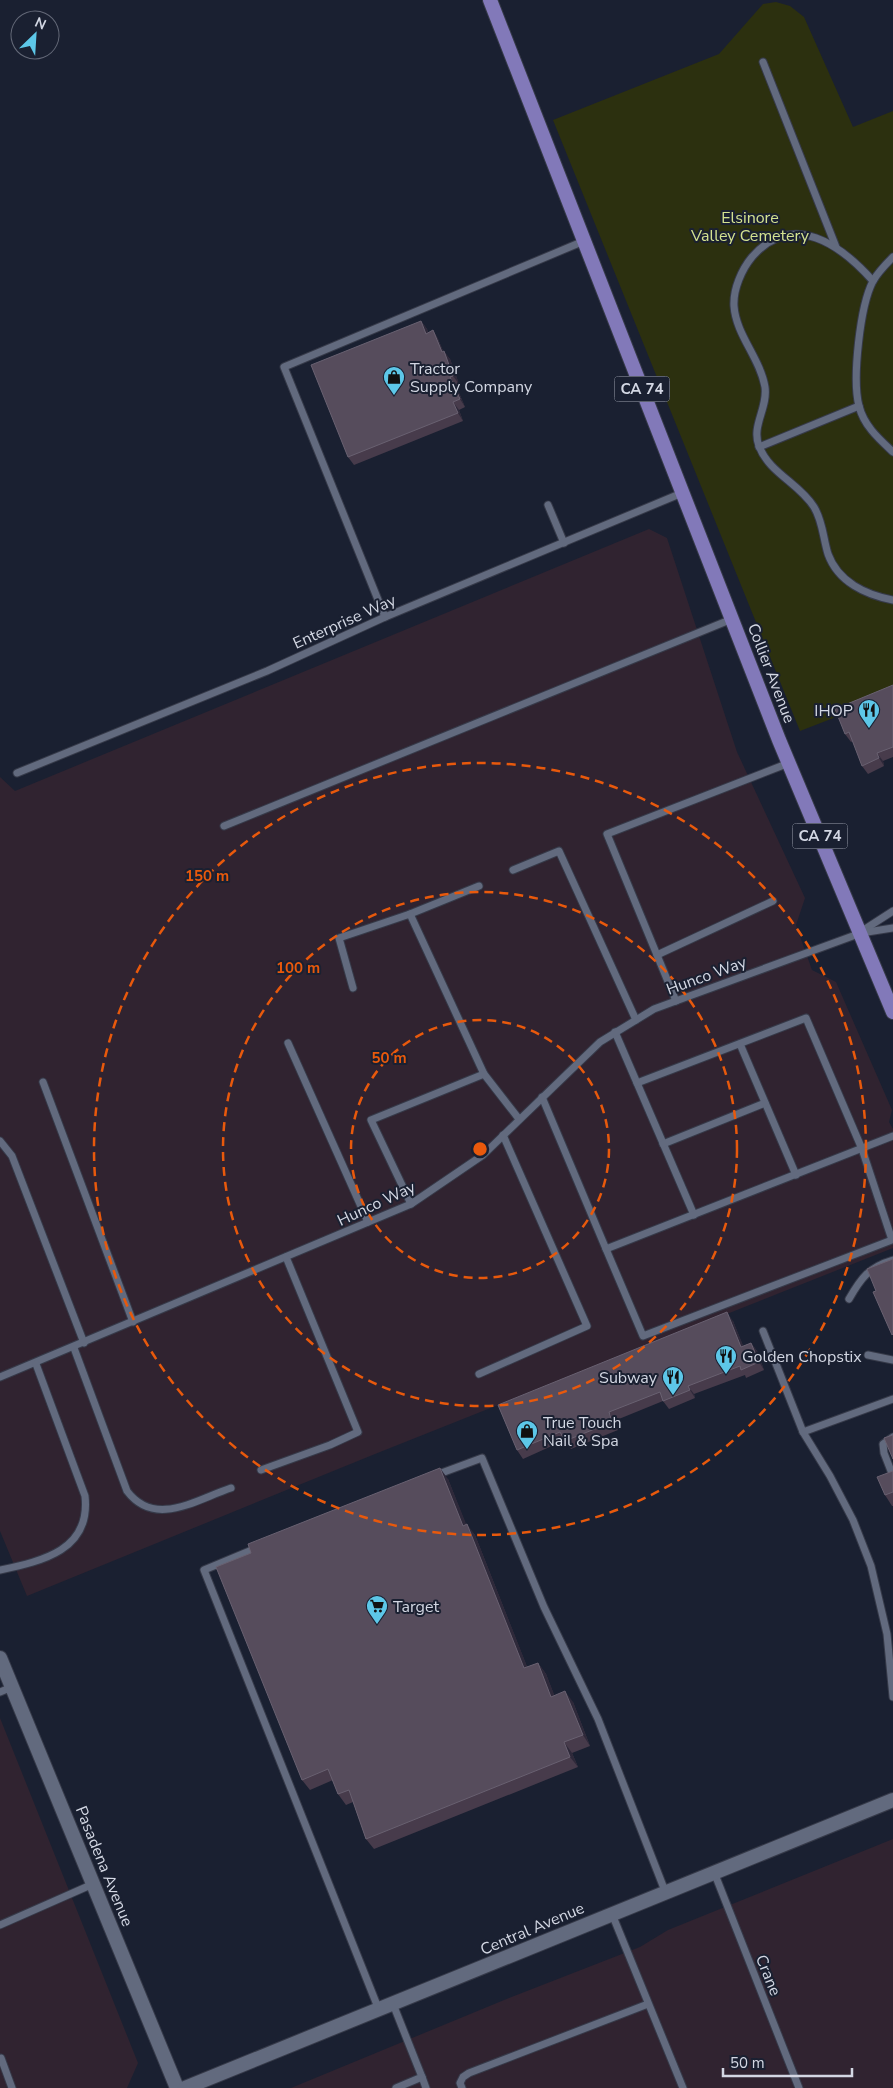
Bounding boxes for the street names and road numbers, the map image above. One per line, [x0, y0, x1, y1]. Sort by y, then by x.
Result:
road number: CA 74 [614, 376, 670, 402]
street label: Enterprise Way [289, 589, 400, 654]
street label: Collier Avenue [742, 620, 800, 726]
road number: CA 74 [792, 824, 848, 848]
street label: Hunco Way [663, 951, 750, 1001]
street label: Hunco Way [334, 1176, 420, 1232]
street label: Pasadena Avenue [70, 1803, 138, 1930]
street label: Central Avenue [477, 1897, 588, 1961]
street label: Crane [750, 1952, 786, 1999]

